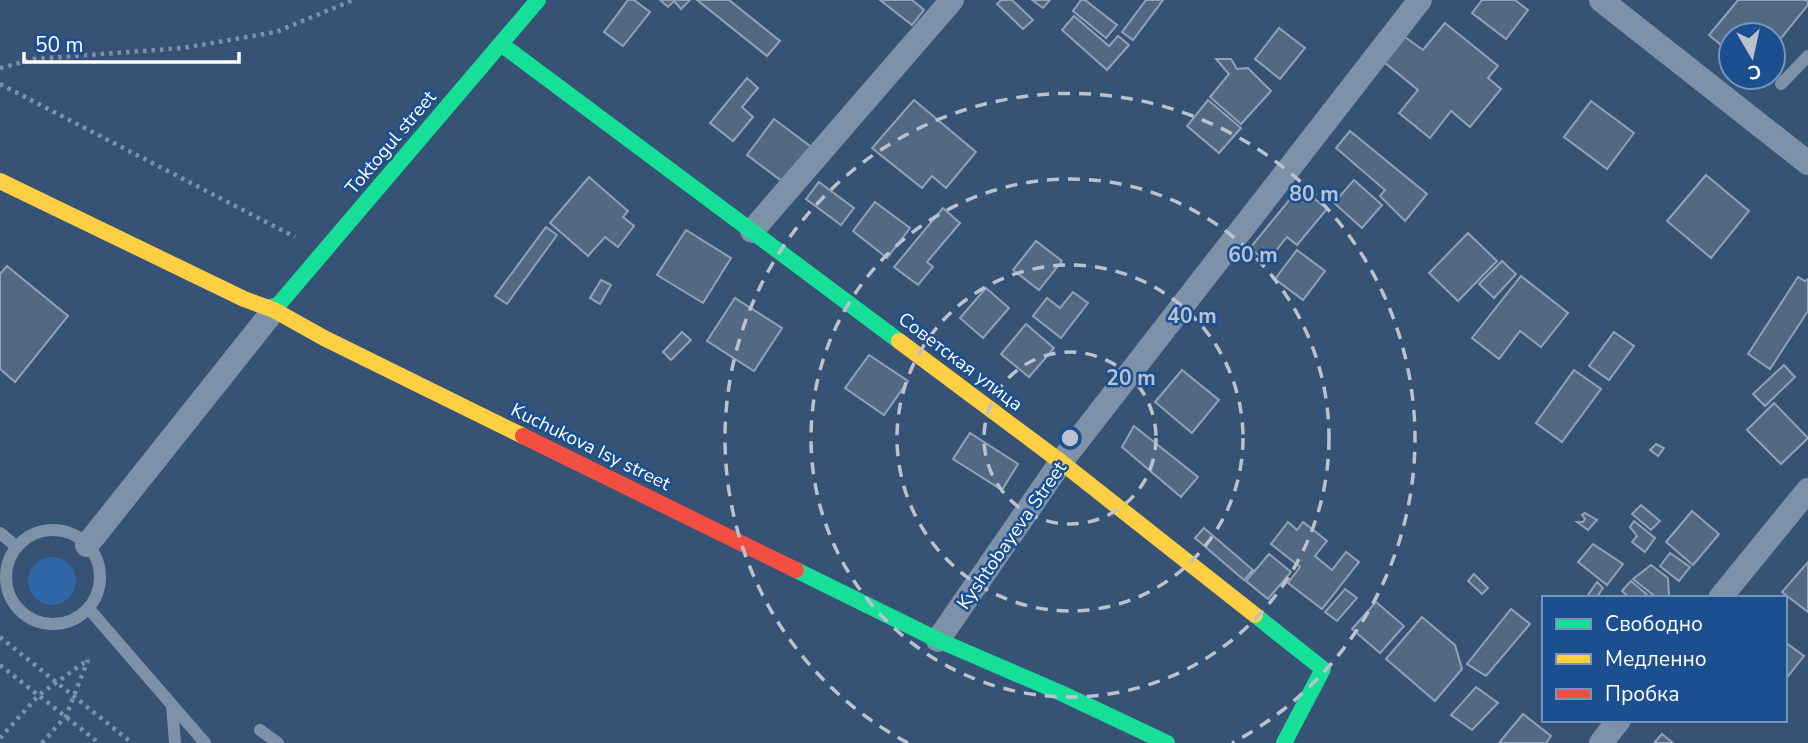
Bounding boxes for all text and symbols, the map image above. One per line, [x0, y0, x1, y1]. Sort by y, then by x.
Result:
scale bar [24, 21, 240, 65]
north arrow [1717, 21, 1787, 91]
text: 50 m [35, 31, 84, 59]
text: С [1746, 58, 1763, 86]
street label: Toktogul street [340, 85, 442, 200]
text: 80 m [1289, 180, 1339, 208]
text: 60 m [1228, 241, 1278, 269]
text: 40 m [1167, 302, 1217, 330]
street label: Советская улица [893, 306, 1028, 417]
text: 20 m [1106, 364, 1156, 392]
street label: Kuchukova Isy street [506, 397, 675, 497]
centre of rings [1058, 426, 1082, 450]
street label: Kyshtobayeva Street [951, 456, 1073, 615]
legend [1542, 596, 1787, 722]
text: Свободно [1605, 610, 1703, 638]
text: Медленно [1605, 645, 1707, 673]
text: Пробка [1605, 680, 1679, 708]

